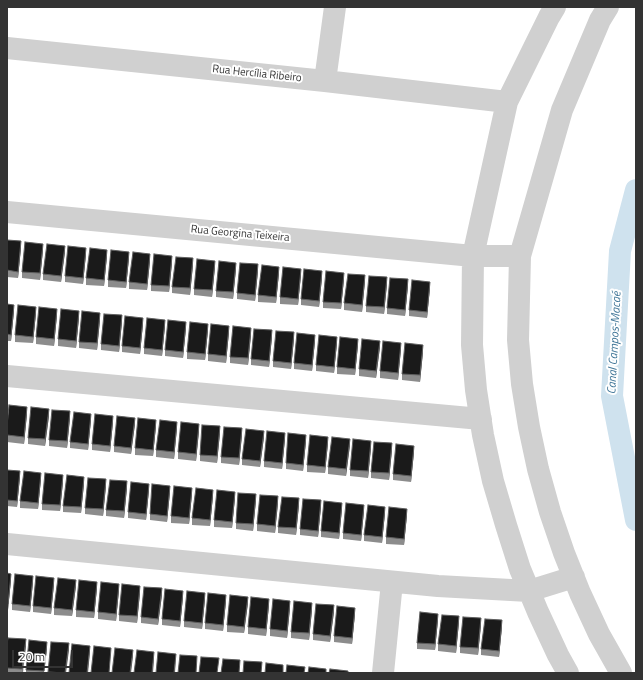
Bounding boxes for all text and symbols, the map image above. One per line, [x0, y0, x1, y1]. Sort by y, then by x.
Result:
street label: Rua Hercília Ribeiro [212, 63, 302, 85]
street label: Rua Georgina Teixeira [190, 223, 290, 245]
water label: Canal Campos-Macaé [605, 291, 625, 395]
scale bar [14, 642, 75, 668]
text: 20 m [19, 647, 45, 666]

